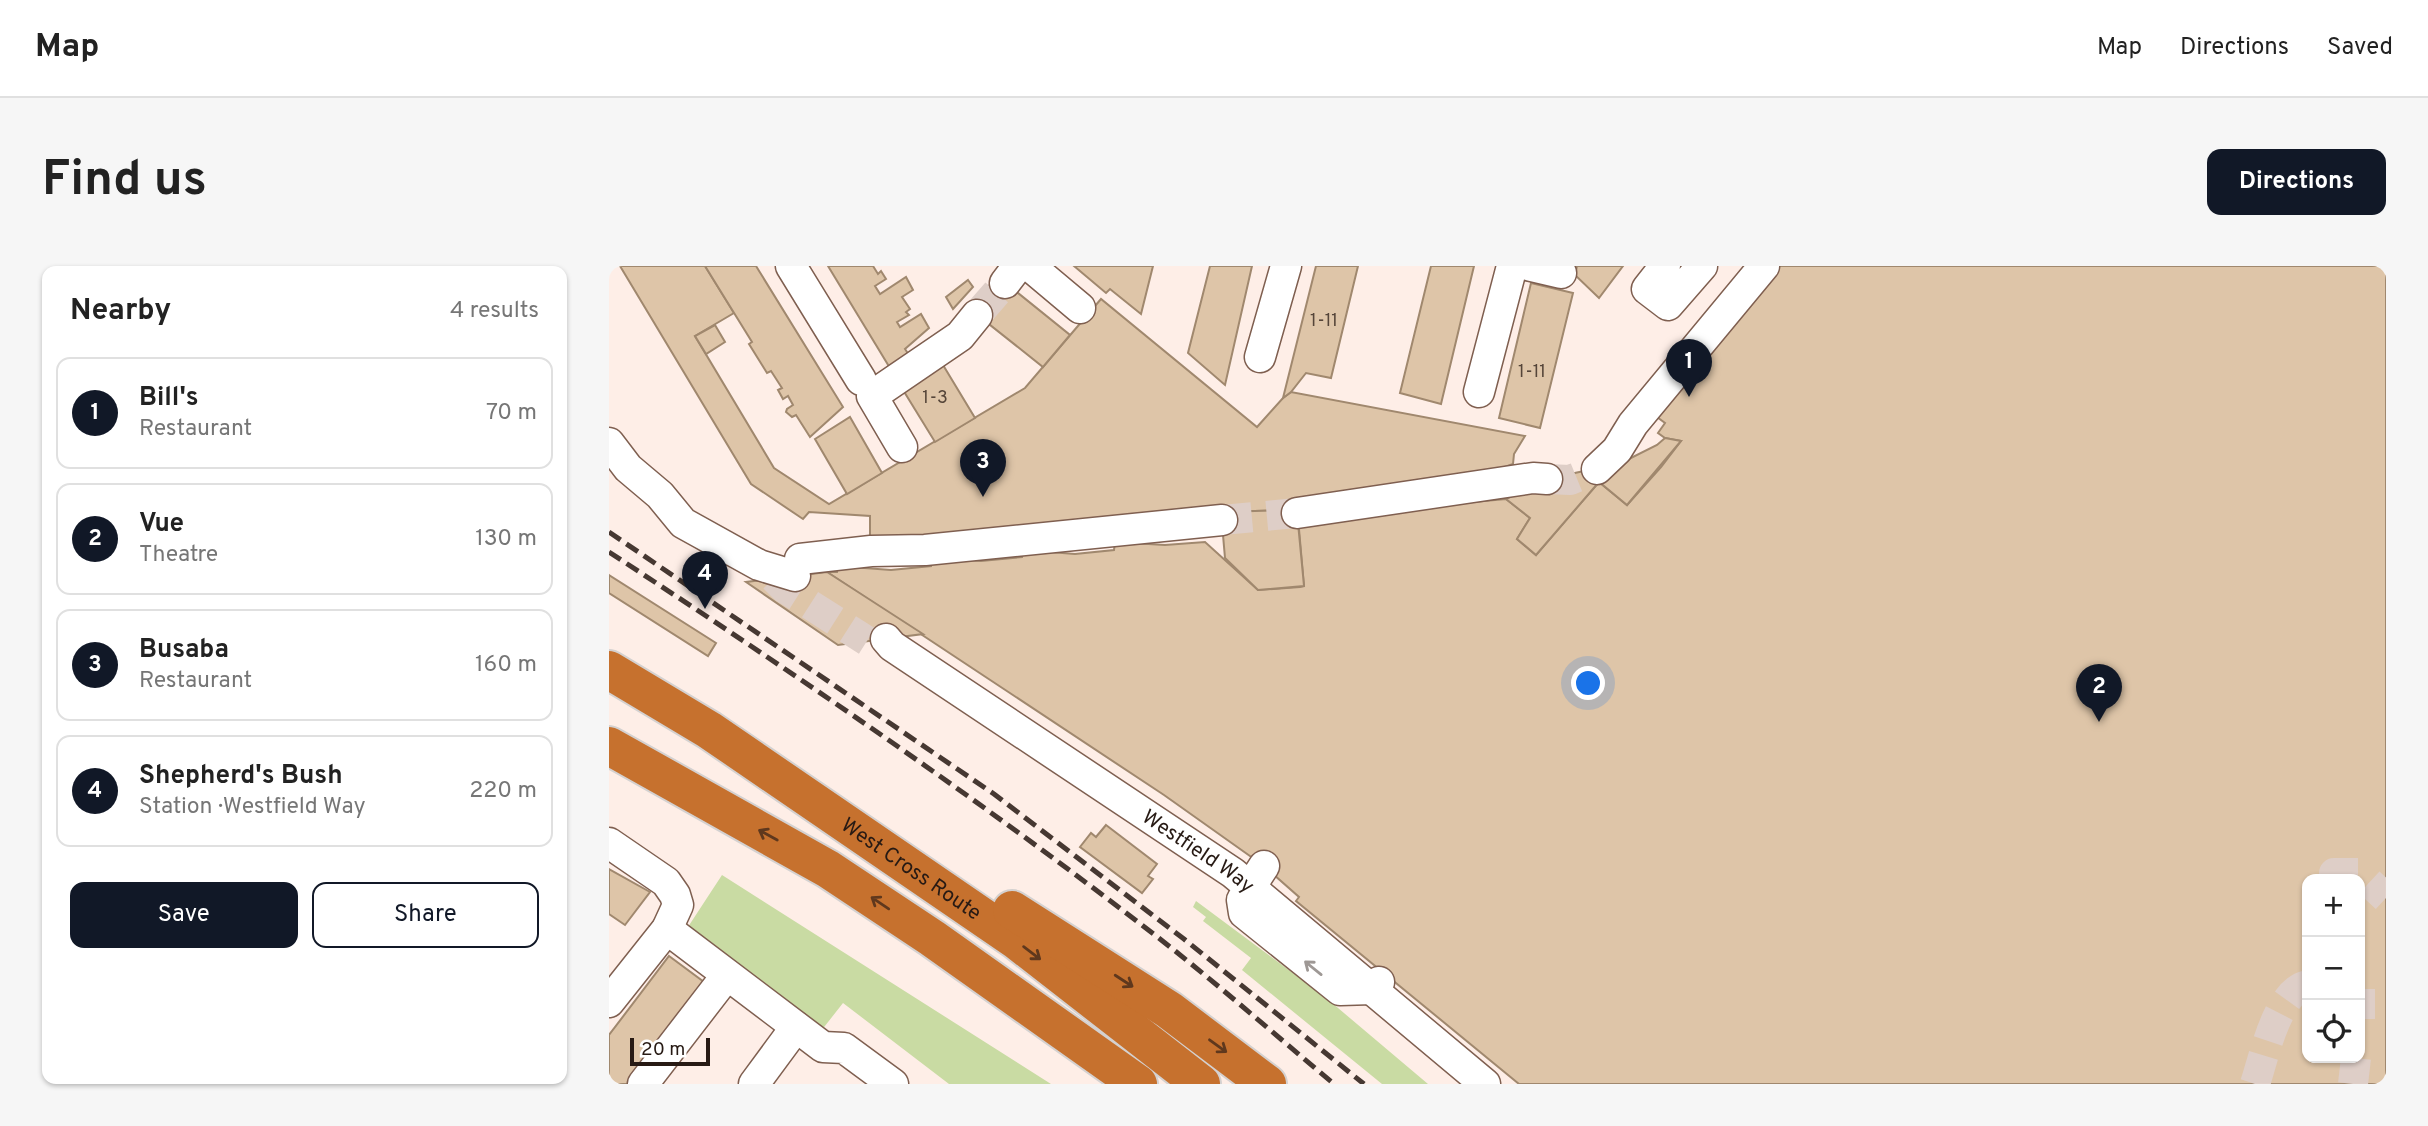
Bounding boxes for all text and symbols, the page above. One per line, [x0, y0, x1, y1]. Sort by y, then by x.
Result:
text: Map [35, 27, 99, 69]
text: Map [2097, 33, 2142, 63]
text: Directions [2180, 33, 2289, 63]
text: Saved [2327, 33, 2393, 63]
button: Directions [2207, 149, 2386, 215]
text: Find us [42, 151, 207, 213]
text: Nearby [70, 293, 171, 330]
text: 4 results [450, 297, 539, 326]
house number: 1-11 [1310, 310, 1338, 333]
pin: 1 [1666, 339, 1712, 397]
house number: 1-11 [1518, 361, 1546, 384]
text: Bill's [139, 382, 199, 415]
house number: 1-3 [922, 387, 948, 410]
text: 1 [90, 399, 100, 428]
text: 70 m [486, 399, 537, 428]
text: Restaurant [139, 415, 252, 444]
pin: 3 [960, 439, 1006, 497]
text: Vue [139, 508, 184, 541]
text: 2 [88, 525, 102, 554]
text: 130 m [475, 525, 537, 554]
text: Theatre [139, 541, 218, 570]
pin: 4 [682, 551, 728, 609]
text: Busaba [139, 634, 229, 667]
text: 3 [88, 651, 102, 680]
text: 160 m [475, 651, 537, 680]
pin: 2 [2076, 664, 2122, 722]
your location [1571, 666, 1605, 700]
text: Restaurant [139, 667, 252, 696]
text: Shepherd's Bush [139, 760, 343, 793]
text: 4 [88, 777, 102, 806]
text: 220 m [469, 777, 537, 806]
text: Station · Westfield Way [139, 793, 366, 822]
street label: Westfield Way [1136, 804, 1259, 900]
street label: West Cross Route [835, 812, 986, 927]
one-way arrow [758, 828, 779, 841]
map controls [2302, 874, 2365, 1063]
button: + [2302, 874, 2365, 937]
button: Save [70, 882, 298, 948]
button: Share [312, 882, 539, 948]
one-way arrow [871, 896, 890, 911]
button: − [2302, 937, 2365, 1000]
one-way arrow [1023, 945, 1041, 960]
one-way arrow [1304, 961, 1322, 976]
one-way arrow [1114, 974, 1133, 988]
button: locate [2302, 1000, 2365, 1063]
scale bar [630, 1035, 711, 1067]
text: 20 m [641, 1038, 685, 1062]
one-way arrow [1209, 1039, 1227, 1054]

